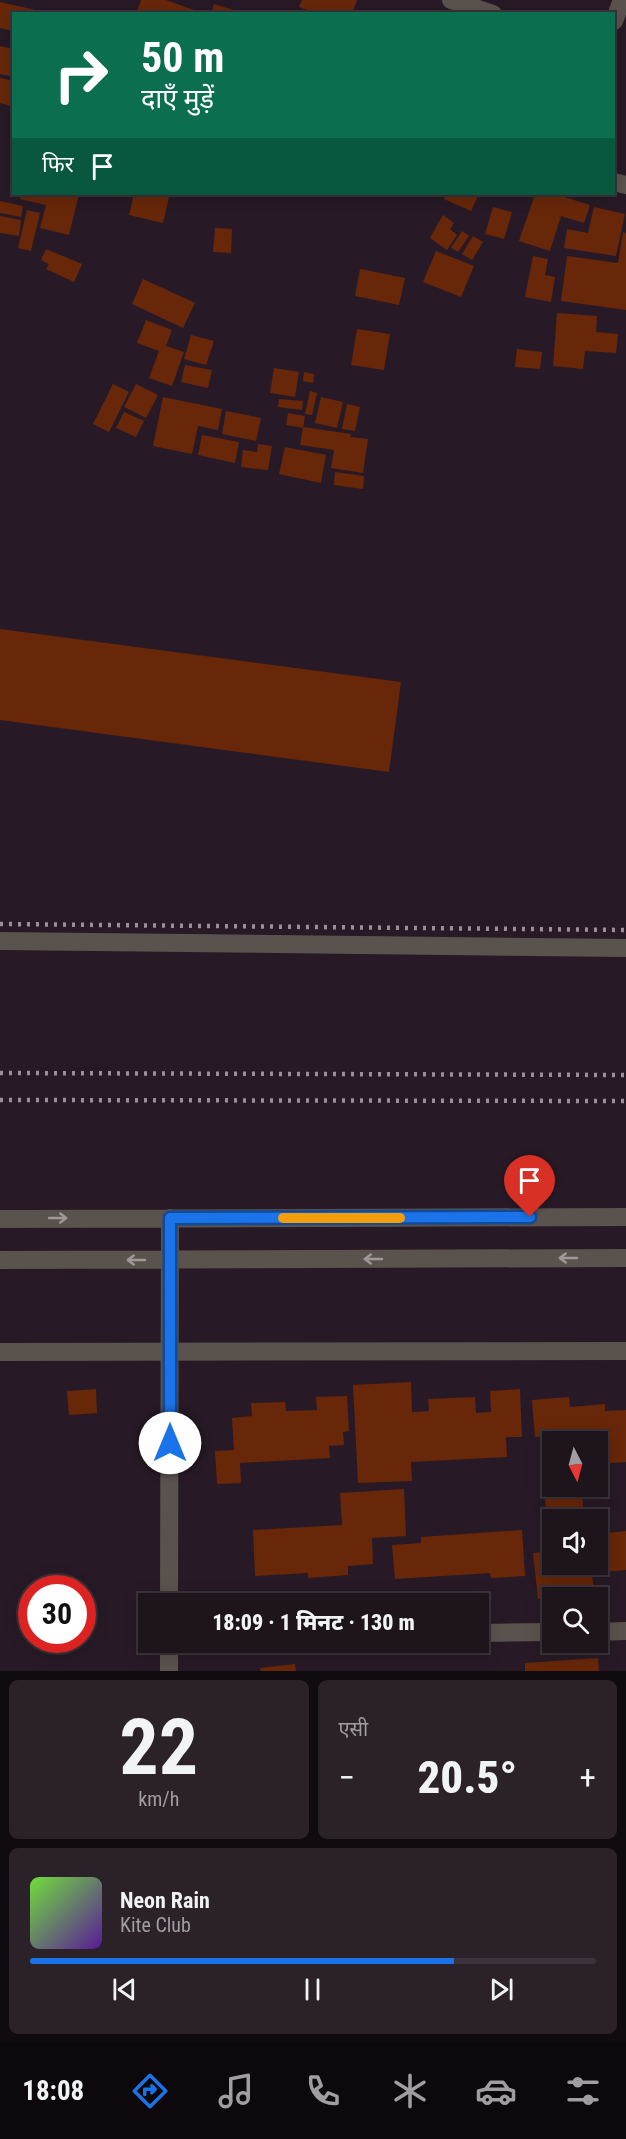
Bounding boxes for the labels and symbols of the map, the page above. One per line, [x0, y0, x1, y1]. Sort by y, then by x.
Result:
pin [504, 1155, 555, 1217]
one-way arrow [48, 1212, 68, 1224]
one-way arrow [558, 1252, 578, 1264]
one-way arrow [363, 1253, 383, 1265]
one-way arrow [126, 1254, 146, 1265]
position arrow [138, 1411, 202, 1475]
north arrow [542, 1431, 608, 1497]
speed limit sign: 30 [18, 1575, 96, 1653]

